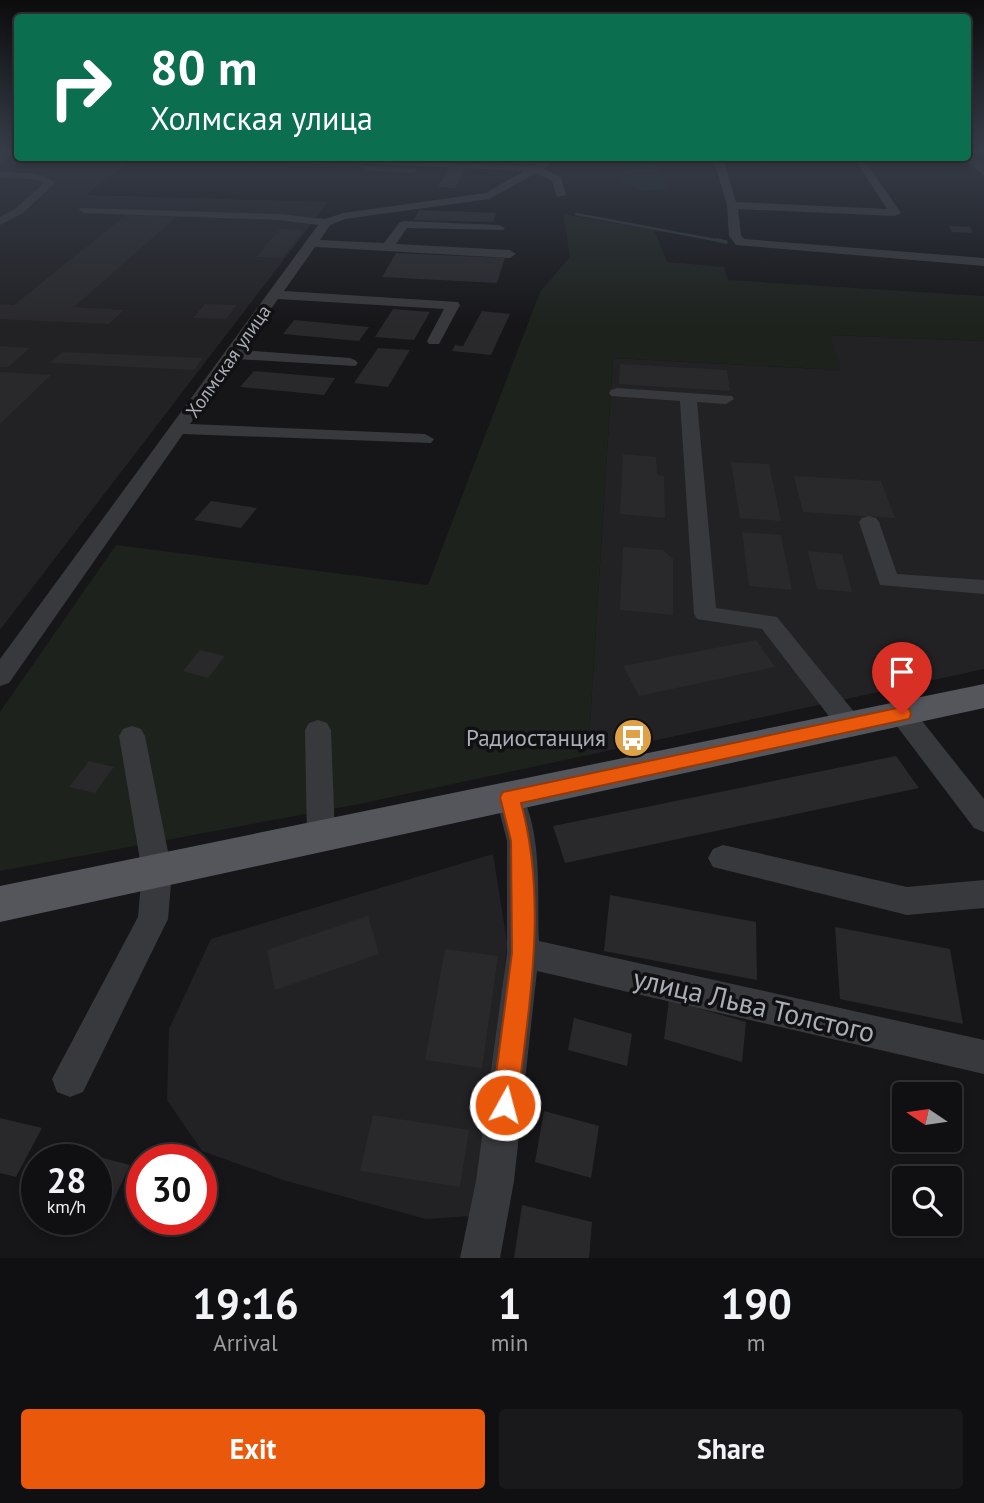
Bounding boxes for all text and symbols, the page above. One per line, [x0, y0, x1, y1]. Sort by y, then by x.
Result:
text: 80 m [150, 35, 257, 99]
icon: right [35, 42, 126, 133]
text: Холмская улица [150, 97, 373, 139]
street label: Холмская улица [180, 300, 276, 422]
pin [872, 642, 932, 714]
icon: arrive [883, 653, 921, 691]
bus stop icon: Радиостанция [612, 717, 654, 759]
place label: Радиостанция [466, 723, 606, 752]
street label: улица Льва Толстого [630, 959, 879, 1050]
position arrow [468, 1068, 542, 1142]
north arrow [892, 1082, 962, 1152]
map controls [892, 1082, 962, 1236]
speed limit sign: 30 [126, 1144, 217, 1235]
text: 28 [47, 1157, 86, 1203]
button: search [892, 1166, 962, 1236]
text: km/h [47, 1195, 86, 1218]
text: 19:16 [192, 1276, 299, 1331]
text: 1 [498, 1276, 521, 1331]
text: 190 [720, 1276, 792, 1331]
text: Arrival [213, 1328, 278, 1357]
text: min [491, 1328, 528, 1357]
text: m [747, 1328, 765, 1357]
button: Exit [21, 1409, 485, 1489]
button: Share [499, 1409, 963, 1489]

